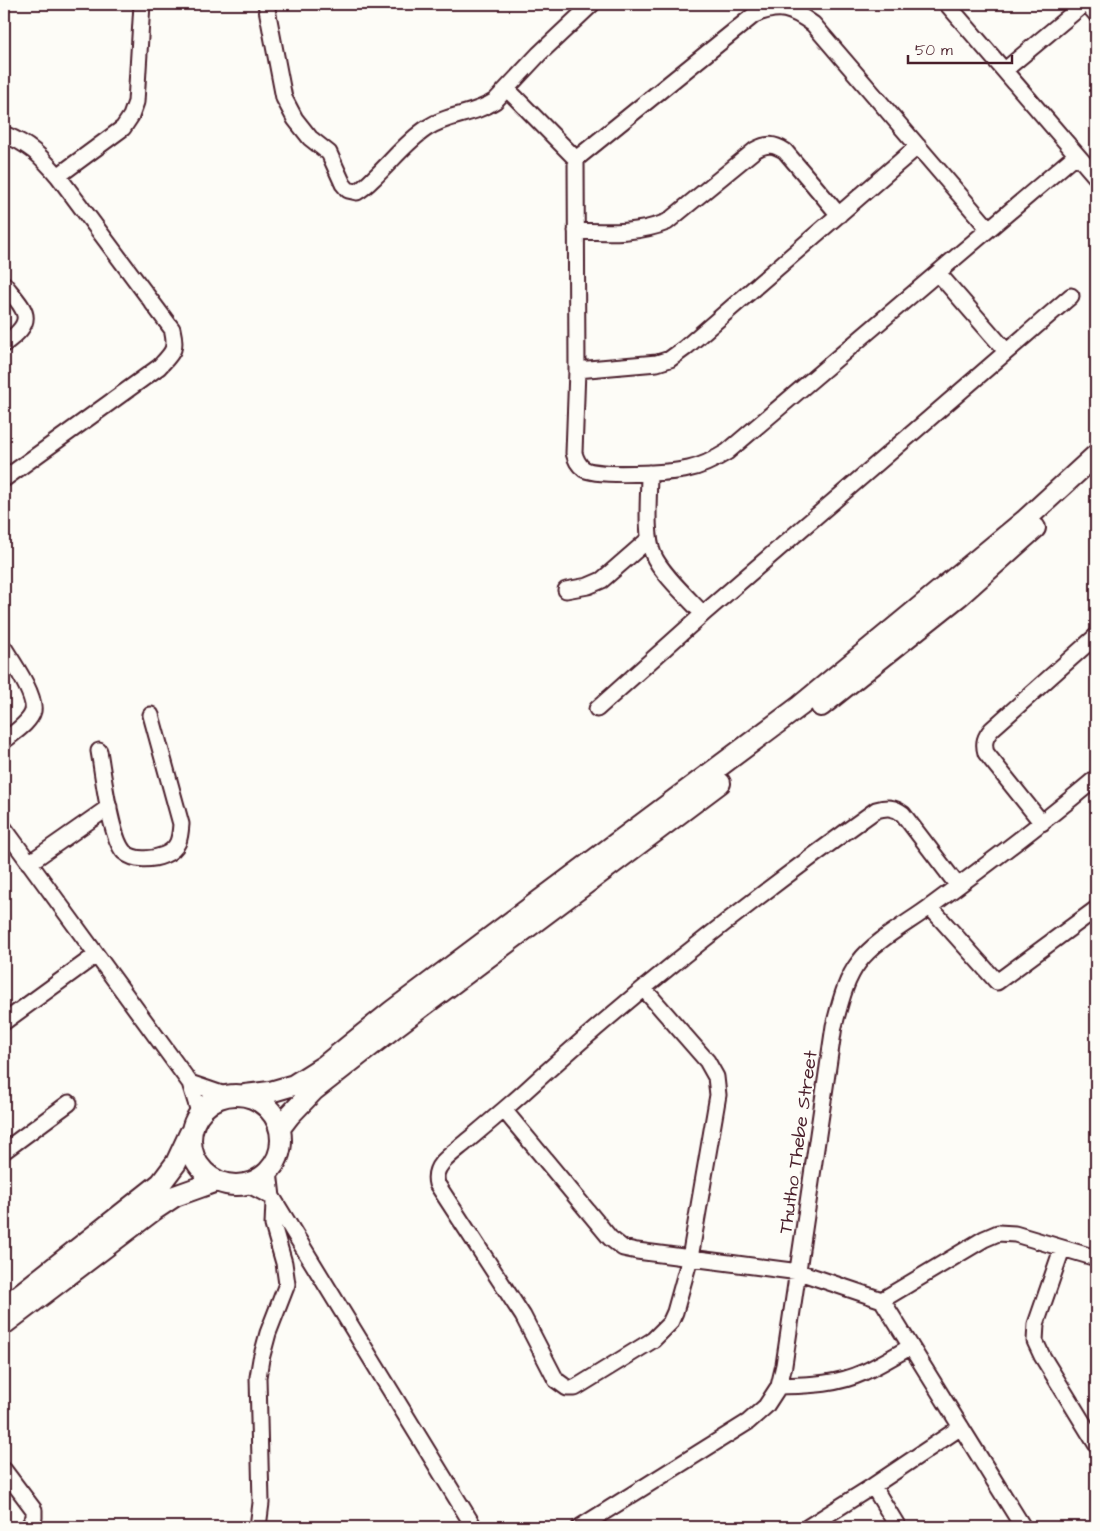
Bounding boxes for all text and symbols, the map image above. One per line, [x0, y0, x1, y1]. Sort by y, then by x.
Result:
scale bar [908, 32, 1011, 64]
text: 50 m [915, 40, 953, 61]
street label: Thutho Thebe Street [772, 1048, 825, 1236]

